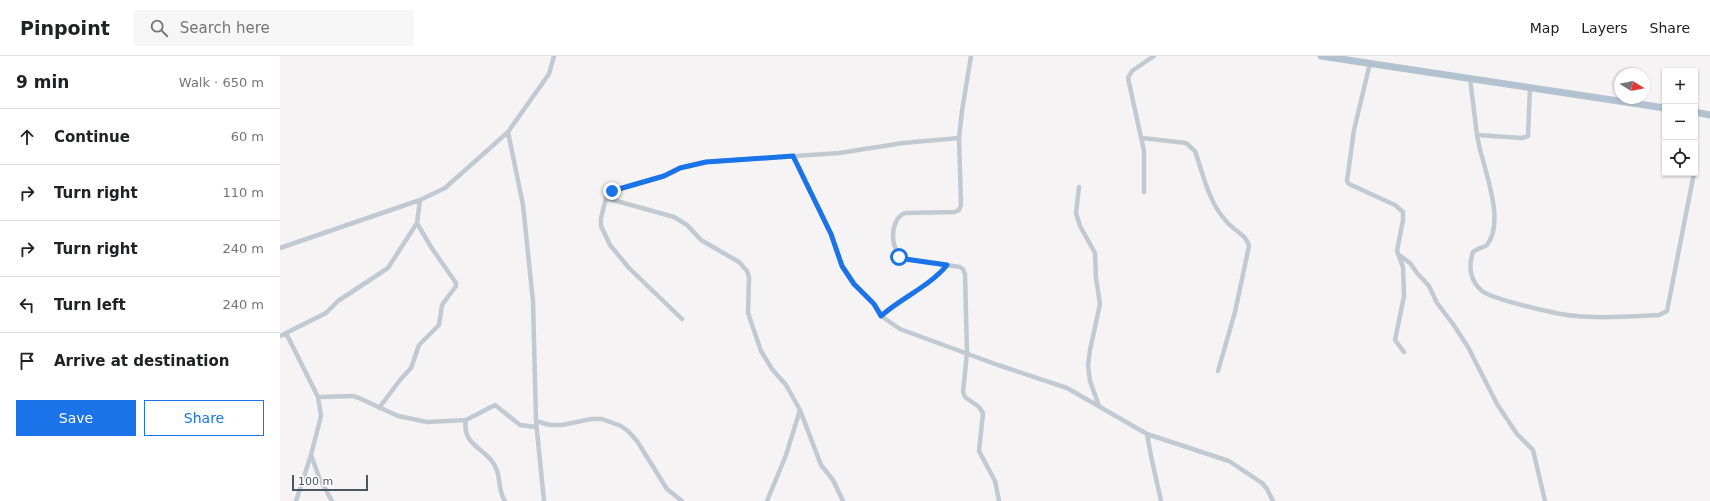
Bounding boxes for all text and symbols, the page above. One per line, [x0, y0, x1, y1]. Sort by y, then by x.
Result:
search box [134, 10, 414, 46]
text: Pinpoint [20, 17, 110, 39]
icon: search [148, 17, 170, 39]
text: Search here [180, 19, 270, 37]
text: Map [1530, 20, 1559, 36]
text: Layers [1581, 20, 1628, 36]
text: Share [1650, 20, 1690, 36]
north arrow [1614, 68, 1650, 104]
map controls [1662, 68, 1698, 176]
button: + [1662, 68, 1698, 104]
text: 9 min [16, 72, 69, 92]
text: Walk · 650 m [179, 75, 264, 90]
button: − [1662, 104, 1698, 140]
icon: ahead [16, 126, 38, 148]
text: Continue [54, 128, 130, 146]
text: 60 m [231, 129, 264, 144]
button: locate [1662, 140, 1698, 176]
icon: right [16, 182, 38, 204]
route end [603, 182, 621, 200]
text: Turn right [54, 184, 138, 202]
text: 110 m [222, 185, 264, 200]
icon: right [16, 238, 38, 260]
text: Turn right [54, 240, 138, 258]
text: 240 m [222, 241, 264, 256]
route start [890, 248, 908, 266]
icon: left [16, 294, 38, 316]
text: Turn left [54, 296, 126, 314]
text: 240 m [222, 297, 264, 312]
icon: arrive [16, 350, 38, 372]
text: Arrive at destination [54, 352, 229, 370]
button: Save [16, 400, 136, 436]
button: Share [144, 400, 264, 436]
scale bar [292, 473, 368, 492]
text: 100 m [298, 475, 333, 488]

